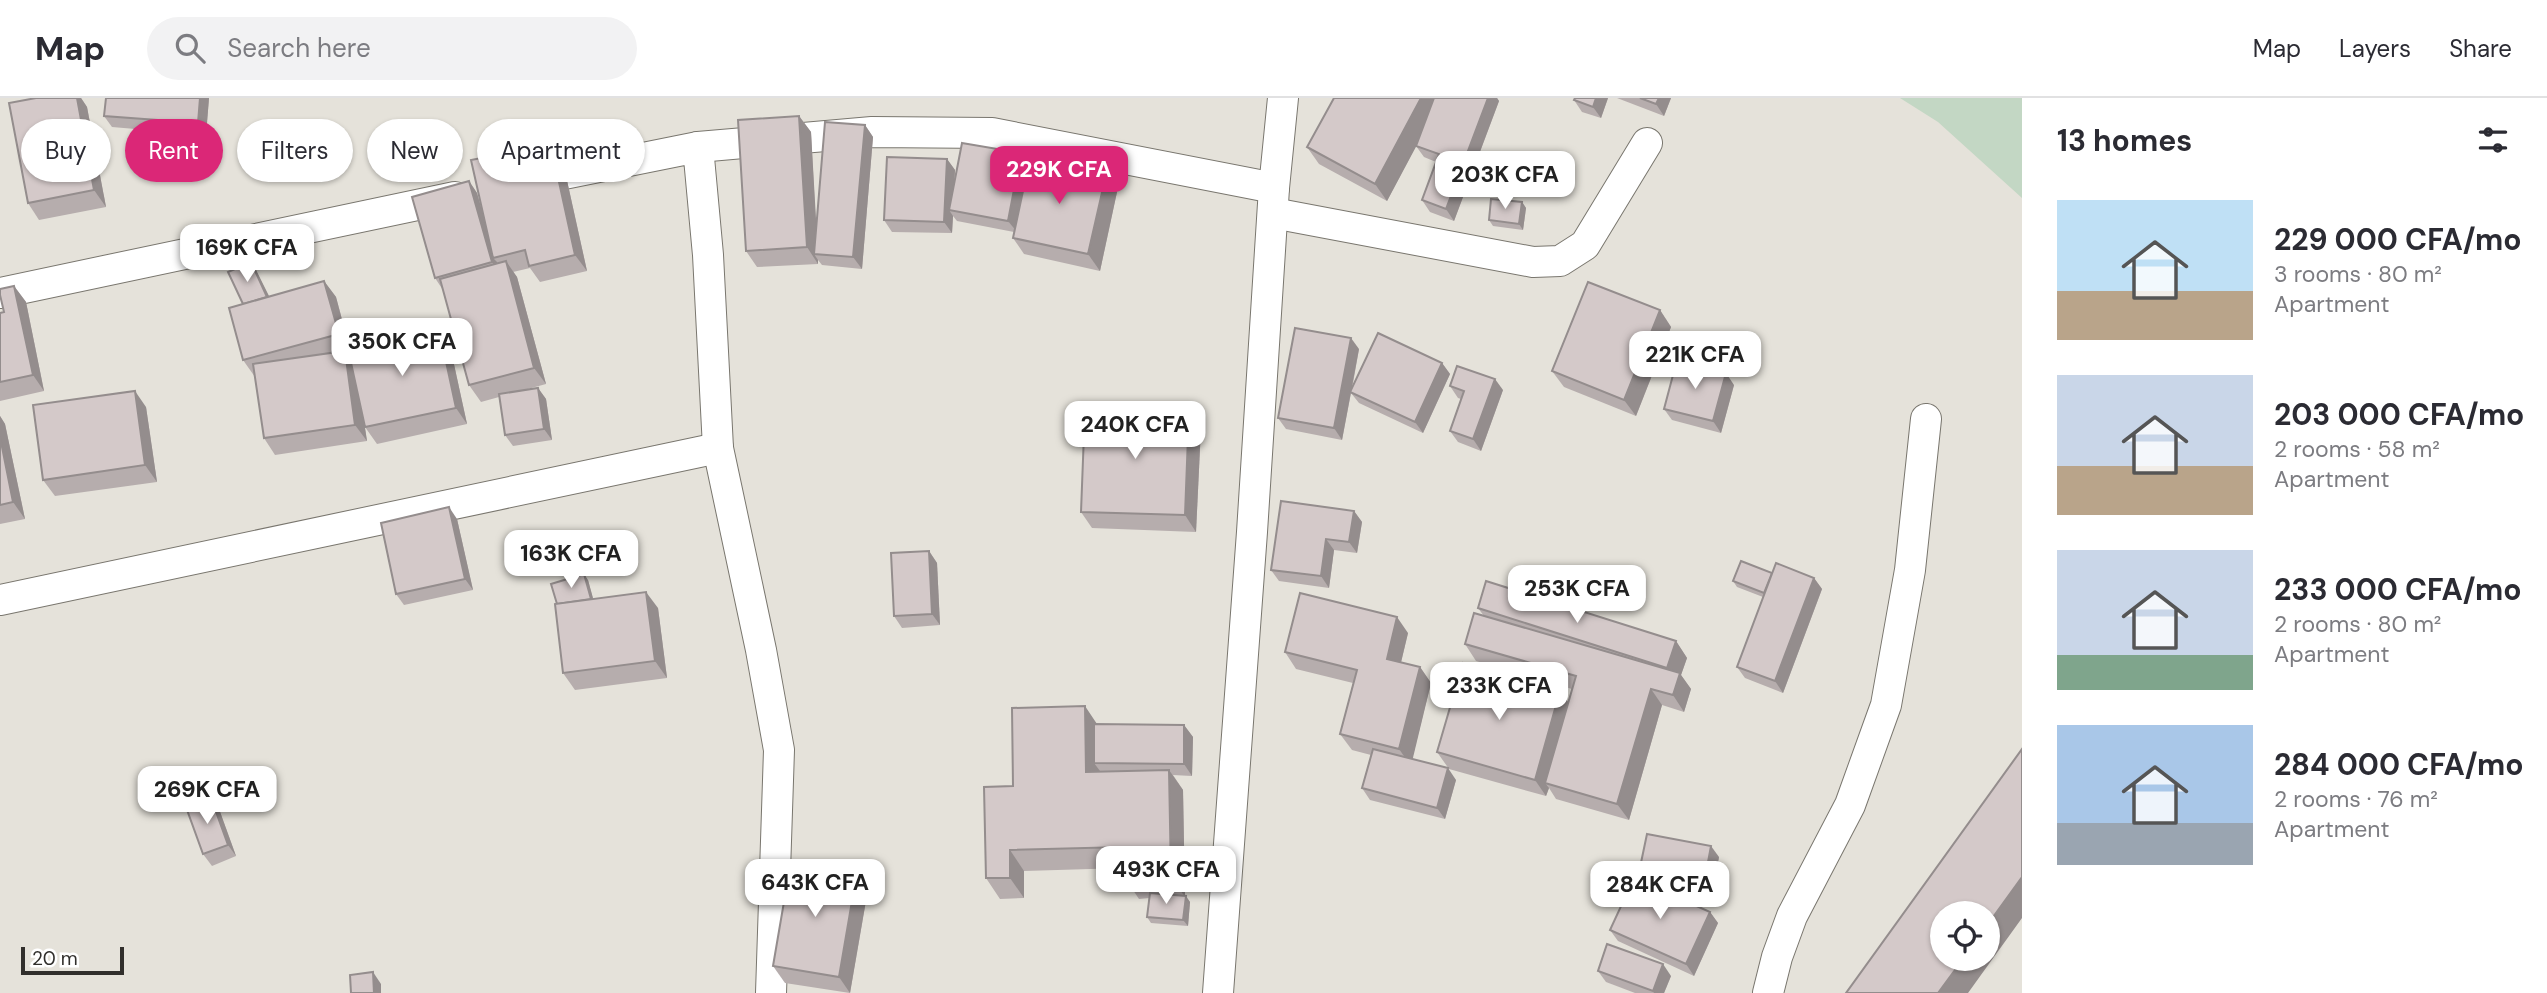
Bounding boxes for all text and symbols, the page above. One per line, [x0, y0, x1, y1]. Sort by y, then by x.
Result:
search box [147, 17, 637, 80]
text: Map [35, 27, 105, 70]
icon: search [171, 29, 209, 67]
text: Search here [227, 31, 371, 65]
text: Map [2253, 33, 2301, 64]
text: Layers [2339, 33, 2411, 64]
text: Share [2449, 33, 2512, 64]
chip: Buy [21, 119, 111, 182]
chip: Rent [125, 119, 223, 182]
chip: Filters [237, 119, 353, 182]
chip: New [367, 119, 463, 182]
chip: Apartment [477, 119, 645, 182]
text: 13 homes [2057, 121, 2192, 160]
icon: filters [2474, 121, 2512, 159]
pin: 229K CFA [987, 146, 1131, 206]
pin: 203K CFA [1433, 152, 1577, 211]
text: 229K CFA [1006, 154, 1112, 184]
text: 203K CFA [1451, 159, 1559, 189]
text: 229 000 CFA/mo [2274, 220, 2522, 259]
pin: 169K CFA [175, 225, 319, 284]
icon: home [2113, 228, 2197, 312]
text: 169K CFA [196, 232, 298, 262]
text: 3 rooms · 80 m² [2274, 259, 2442, 289]
text: Apartment [2274, 289, 2389, 319]
pin: 350K CFA [330, 318, 474, 378]
text: 350K CFA [347, 326, 457, 356]
pin: 221K CFA [1623, 331, 1767, 391]
text: 221K CFA [1645, 339, 1745, 369]
text: 203 000 CFA/mo [2274, 395, 2524, 434]
pin: 240K CFA [1063, 402, 1207, 461]
icon: home [2113, 403, 2197, 487]
text: 240K CFA [1081, 409, 1190, 439]
text: 2 rooms · 58 m² [2274, 434, 2440, 464]
text: Apartment [2274, 464, 2389, 494]
pin: 163K CFA [499, 531, 643, 590]
text: 163K CFA [520, 538, 622, 568]
pin: 253K CFA [1505, 566, 1649, 625]
text: 233 000 CFA/mo [2274, 570, 2522, 609]
text: 253K CFA [1524, 573, 1630, 603]
icon: home [2113, 578, 2197, 662]
text: 2 rooms · 80 m² [2274, 609, 2441, 639]
text: Apartment [2274, 639, 2389, 669]
pin: 233K CFA [1427, 662, 1571, 722]
text: 233K CFA [1446, 670, 1552, 700]
text: 284 000 CFA/mo [2274, 745, 2524, 784]
icon: home [2113, 753, 2197, 837]
pin: 269K CFA [135, 766, 279, 826]
text: 269K CFA [154, 774, 260, 804]
text: 2 rooms · 76 m² [2274, 784, 2438, 814]
text: Apartment [2274, 814, 2389, 844]
pin: 493K CFA [1094, 846, 1238, 906]
text: 493K CFA [1112, 854, 1220, 884]
pin: 643K CFA [743, 860, 887, 919]
pin: 284K CFA [1588, 862, 1732, 921]
text: 643K CFA [761, 867, 869, 897]
text: 284K CFA [1606, 869, 1714, 899]
map controls [1930, 901, 2000, 971]
button: locate [1930, 901, 2000, 971]
scale bar [21, 944, 124, 976]
text: 20 m [32, 946, 78, 971]

